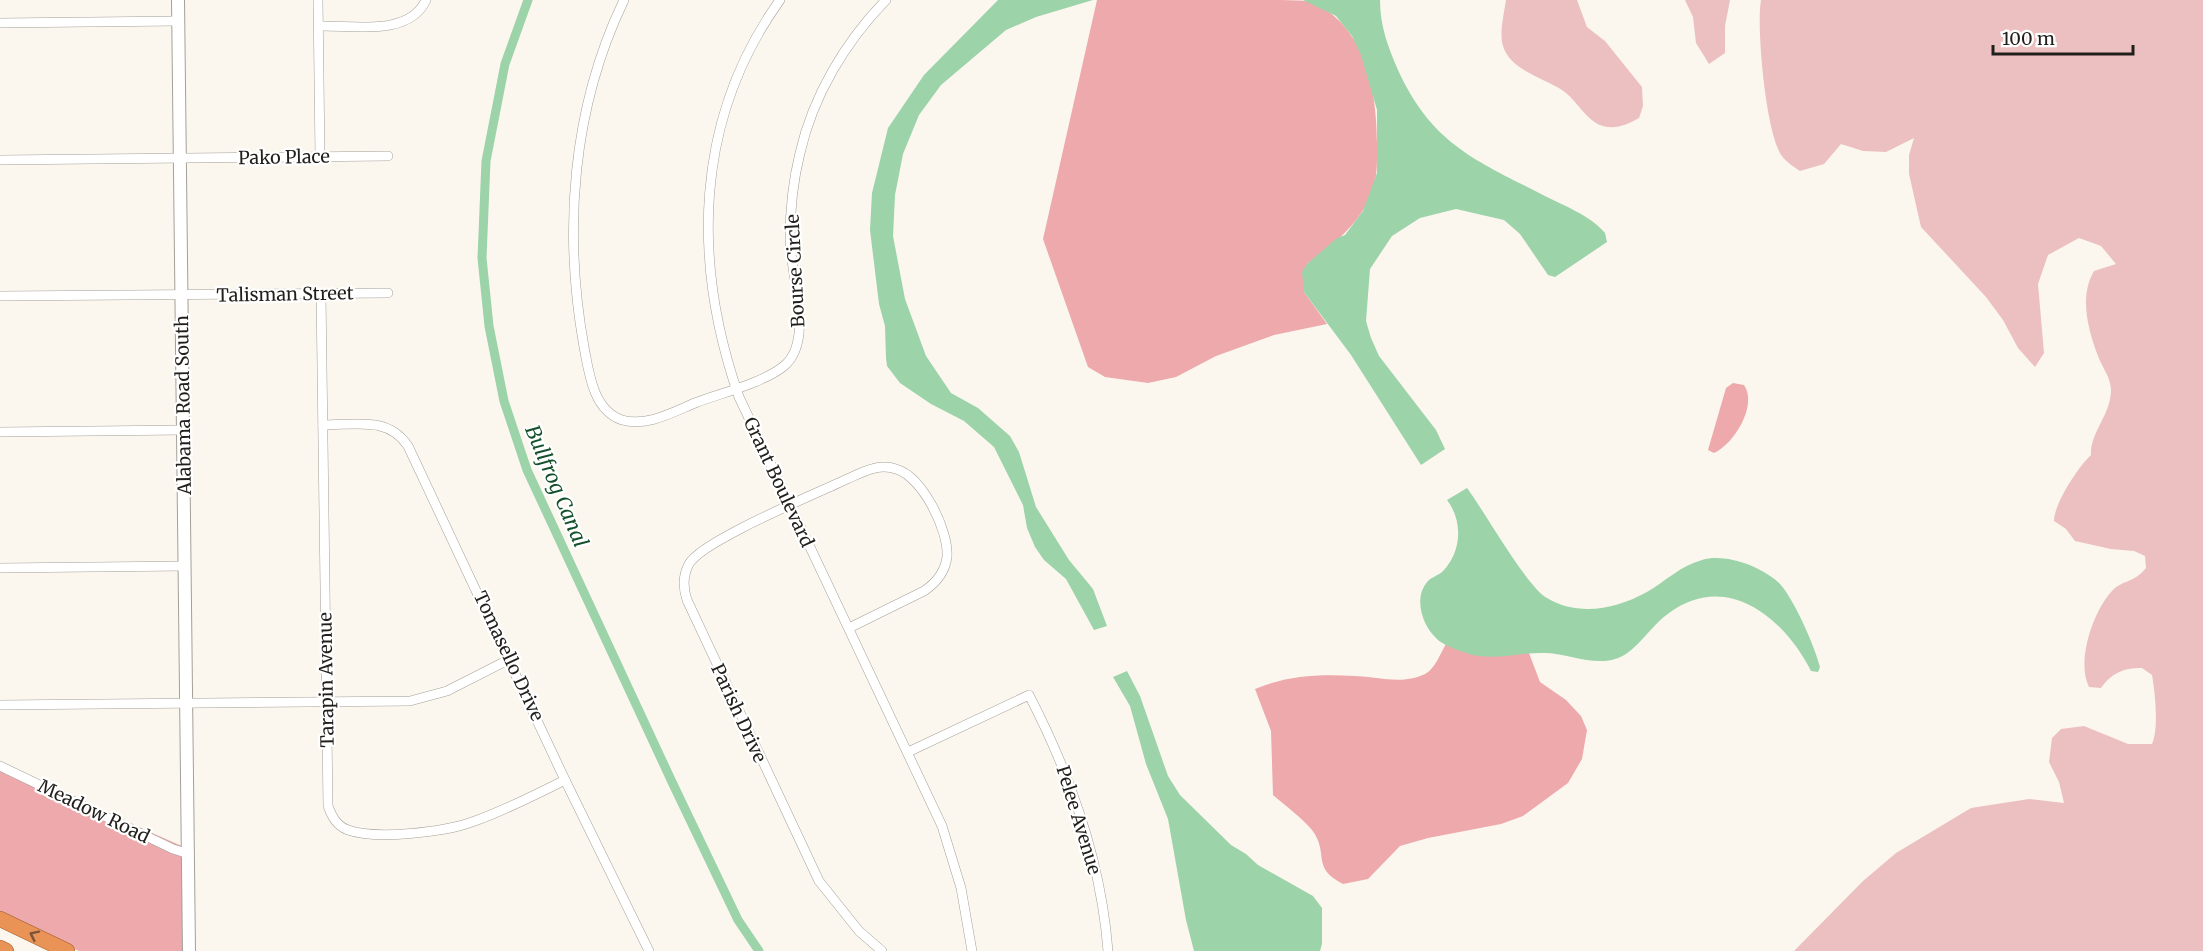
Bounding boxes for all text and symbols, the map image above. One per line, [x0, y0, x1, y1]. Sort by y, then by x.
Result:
scale bar [1993, 18, 2132, 56]
text: 100 m [2002, 27, 2055, 50]
street label: Pako Place [238, 145, 330, 169]
street label: Bourse Circle [781, 214, 809, 328]
street label: Talisman Street [216, 281, 354, 307]
street label: Alabama Road South [170, 315, 196, 496]
street label: Grant Boulevard [739, 413, 819, 551]
water label: Bullfrog Canal [520, 421, 594, 551]
street label: Tomasello Drive [469, 587, 549, 725]
street label: Tarapin Avenue [313, 612, 339, 748]
street label: Parish Drive [706, 660, 772, 766]
street label: Pelee Avenue [1052, 763, 1106, 877]
street label: Meadow Road [34, 774, 154, 848]
one-way arrow [29, 930, 40, 942]

